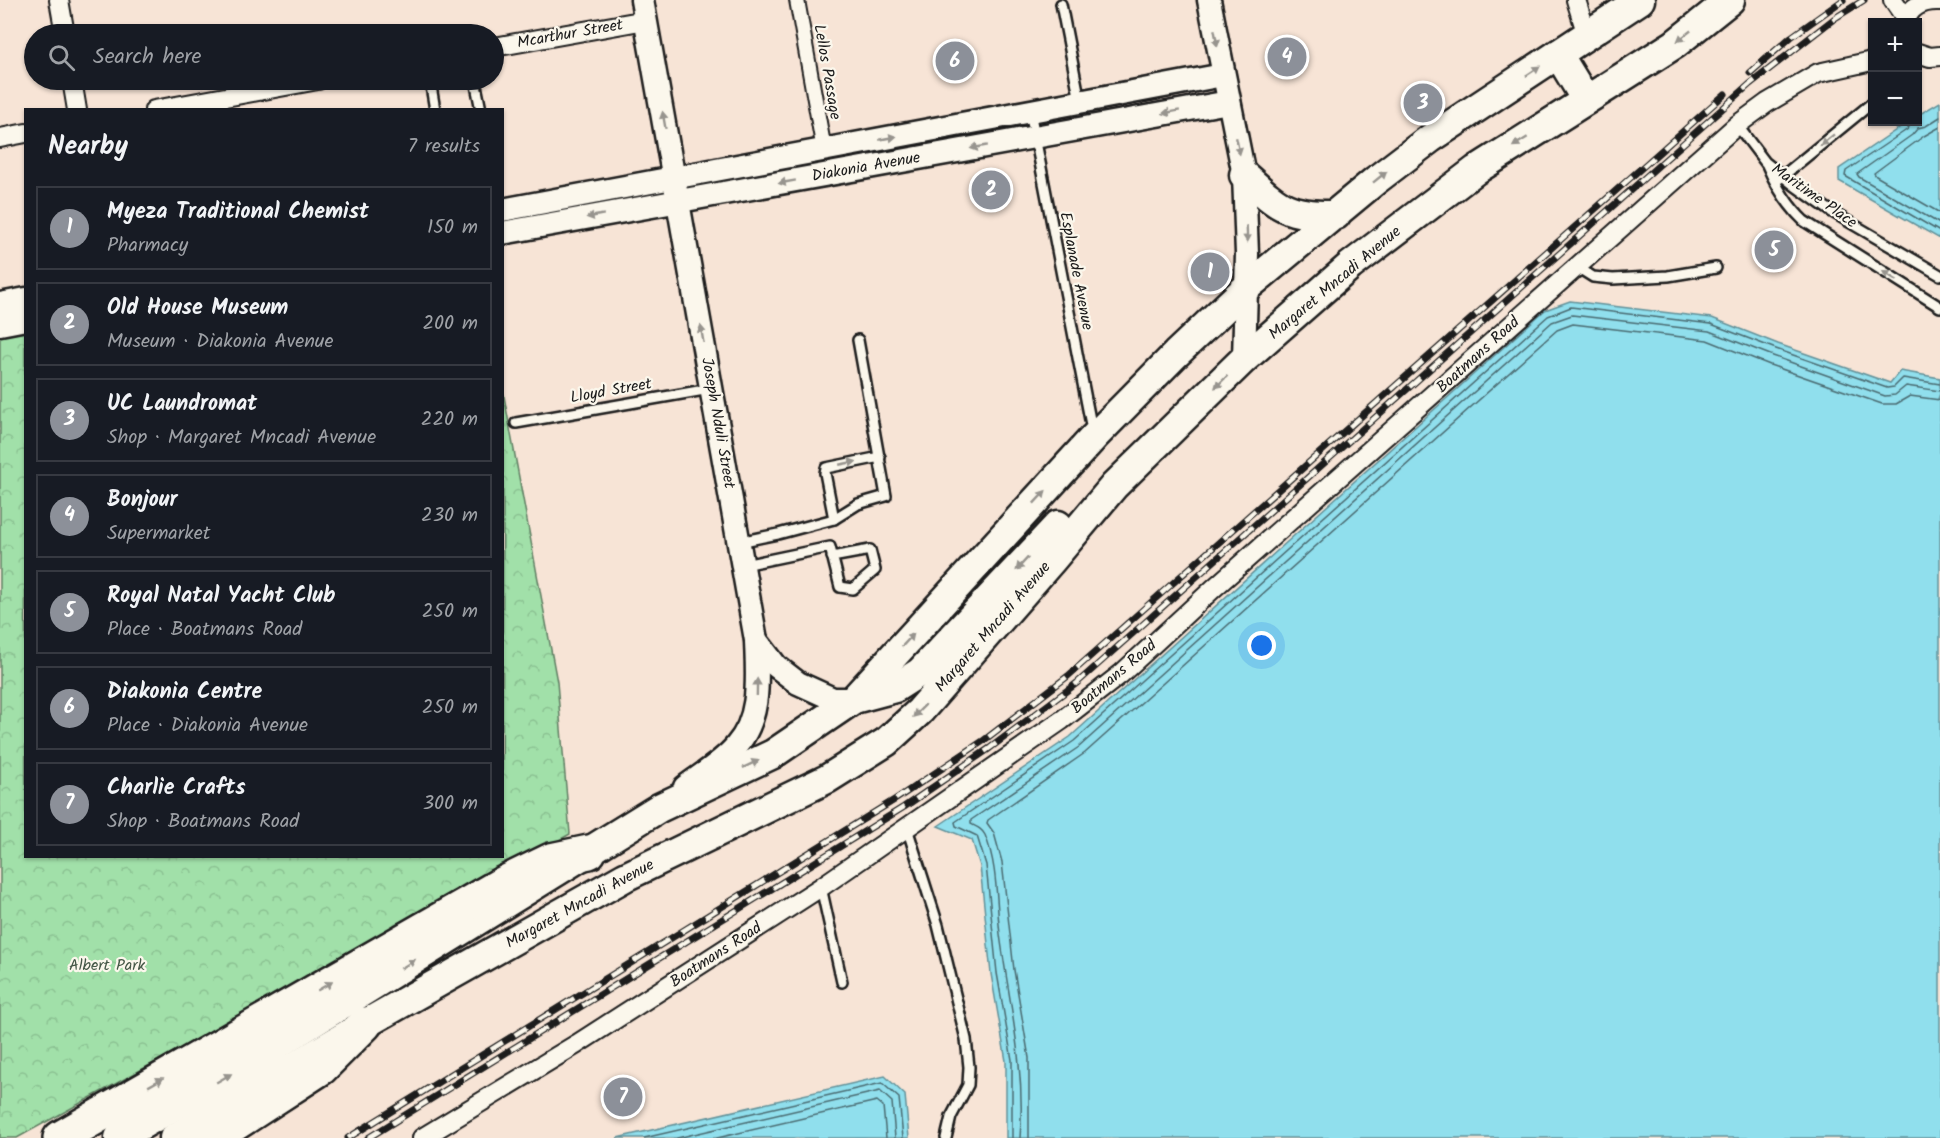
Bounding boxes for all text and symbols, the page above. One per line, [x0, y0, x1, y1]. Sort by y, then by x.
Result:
street label: Mcarthur Street [515, 12, 626, 56]
map controls [1868, 18, 1922, 126]
button: + [1868, 18, 1922, 72]
street label: Lellos Passage [806, 22, 848, 122]
search box [24, 24, 504, 90]
one-way arrow [1212, 28, 1221, 47]
one-way arrow [1676, 30, 1692, 43]
pin: 4 [1268, 34, 1306, 80]
pin: 6 [936, 38, 974, 84]
text: Search here [93, 40, 201, 75]
icon: search [45, 41, 78, 74]
one-way arrow [1524, 65, 1540, 77]
button: − [1868, 72, 1922, 126]
pin: 3 [1404, 80, 1442, 126]
one-way arrow [1161, 108, 1180, 117]
one-way arrow [659, 111, 668, 130]
text: Nearby [48, 126, 128, 168]
text: 7 results [408, 131, 480, 163]
one-way arrow [878, 133, 897, 142]
one-way arrow [1819, 133, 1835, 146]
one-way arrow [1513, 136, 1529, 148]
one-way arrow [1234, 137, 1243, 156]
one-way arrow [970, 143, 989, 152]
street label: Diakonia Avenue [810, 145, 922, 189]
street label: Maritime Place [1766, 157, 1862, 235]
pin: 2 [972, 168, 1010, 213]
one-way arrow [1373, 172, 1388, 184]
one-way arrow [778, 177, 797, 186]
text: Myeza Traditional Chemist [107, 195, 369, 230]
street label: Esplanade Avenue [1052, 210, 1100, 332]
text: 1 [66, 212, 73, 244]
text: 150 m [427, 212, 478, 244]
one-way arrow [586, 212, 605, 221]
street label: Margaret Mncadi Avenue [1263, 220, 1407, 346]
one-way arrow [1242, 224, 1251, 243]
pin: 5 [1754, 228, 1794, 272]
text: Pharmacy [107, 230, 188, 262]
pin: 1 [1190, 250, 1230, 294]
one-way arrow [1882, 270, 1898, 281]
text: Old House Museum [107, 291, 288, 326]
text: 2 [64, 308, 75, 340]
text: 200 m [422, 308, 478, 340]
street label: Boatmans Road [1431, 310, 1526, 399]
one-way arrow [697, 324, 706, 343]
text: Museum · Diakonia Avenue [107, 326, 333, 358]
street label: Joseph Nduli Street [694, 356, 742, 491]
street label: Lloyd Street [568, 371, 655, 410]
one-way arrow [1215, 374, 1229, 388]
text: UC Laundromat [107, 387, 257, 422]
text: 3 [64, 404, 75, 436]
text: 220 m [421, 404, 478, 436]
text: Shop · Margaret Mncadi Avenue [107, 422, 376, 454]
one-way arrow [839, 458, 858, 467]
text: Bonjour [107, 483, 177, 518]
one-way arrow [1033, 489, 1047, 504]
text: 4 [64, 500, 75, 532]
text: 230 m [421, 500, 478, 532]
text: Supermarket [107, 518, 210, 550]
street label: Margaret Mncadi Avenue [929, 556, 1057, 698]
one-way arrow [1015, 556, 1029, 571]
text: Royal Natal Yacht Club [107, 579, 336, 614]
text: 5 [64, 596, 75, 628]
text: 250 m [422, 596, 478, 628]
text: Place · Boatmans Road [107, 614, 302, 646]
your location [1247, 631, 1276, 660]
one-way arrow [901, 633, 915, 648]
street label: Boatmans Road [1066, 633, 1163, 720]
text: Diakonia Centre [107, 675, 262, 710]
one-way arrow [752, 677, 761, 696]
text: 6 [64, 692, 75, 724]
text: 250 m [422, 692, 478, 724]
one-way arrow [913, 703, 927, 717]
text: Place · Diakonia Avenue [107, 710, 308, 742]
one-way arrow [742, 760, 759, 769]
text: Charlie Crafts [107, 771, 245, 806]
text: 7 [65, 788, 74, 820]
text: 300 m [423, 788, 478, 820]
text: Shop · Boatmans Road [107, 806, 299, 838]
street label: Margaret Mncadi Avenue [501, 853, 659, 955]
street label: Boatmans Road [665, 915, 768, 994]
park label: Albert Park [69, 953, 146, 978]
one-way arrow [400, 959, 416, 970]
one-way arrow [317, 981, 334, 991]
one-way arrow [216, 1072, 232, 1083]
pin: 7 [604, 1074, 642, 1120]
one-way arrow [148, 1077, 164, 1088]

